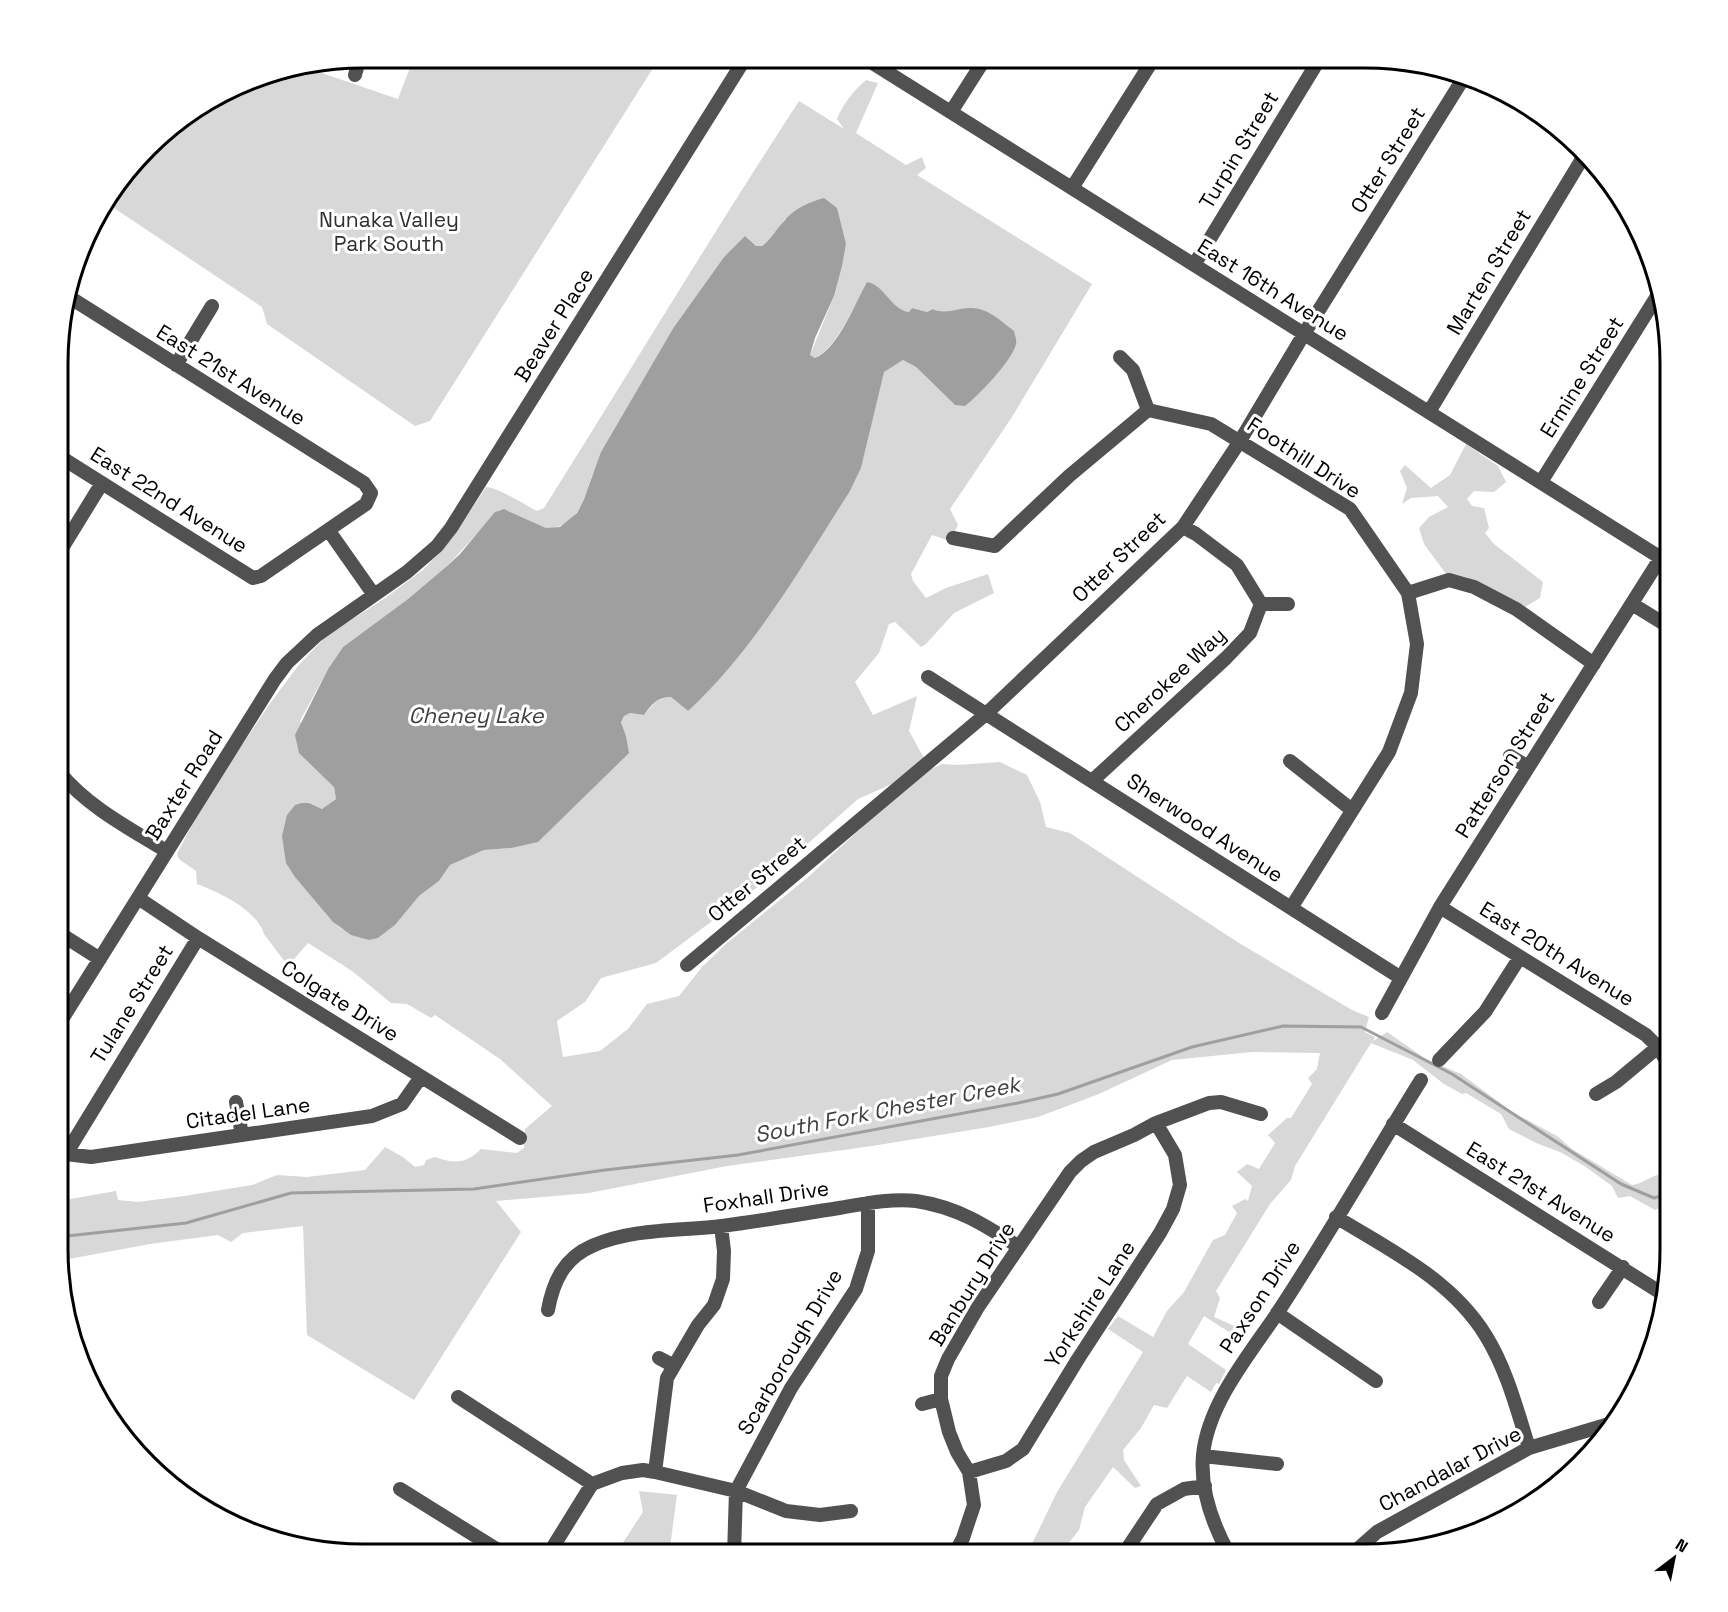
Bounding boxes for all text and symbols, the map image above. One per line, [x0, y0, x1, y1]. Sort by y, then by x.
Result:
street label: Turpin Street [1193, 86, 1284, 214]
street label: Otter Street [1344, 102, 1431, 218]
street label: Marten Street [1440, 204, 1537, 340]
park label: Nunaka Valley Park South [319, 206, 459, 257]
street label: East 16th Avenue [1193, 232, 1354, 347]
street label: Beaver Place [508, 263, 599, 387]
street label: Ermine Street [1534, 311, 1630, 442]
street label: East 21st Avenue [152, 318, 311, 431]
street label: Foothill Drive [1242, 411, 1366, 504]
street label: East 22nd Avenue [85, 440, 253, 559]
street label: Otter Street [1066, 505, 1171, 608]
street label: Cherokee Way [1108, 621, 1231, 738]
street label: Patterson Street [1449, 687, 1560, 843]
water label: Cheney Lake [408, 701, 545, 729]
street label: Baxter Road [139, 725, 228, 845]
street label: Sherwood Avenue [1122, 767, 1289, 888]
street label: Otter Street [702, 830, 811, 928]
street label: East 20th Avenue [1475, 895, 1640, 1012]
street label: Tulane Street [84, 939, 179, 1068]
street label: Colgate Drive [276, 954, 404, 1048]
water label: South Fork Chester Creek [752, 1069, 1024, 1148]
street label: Citadel Lane [184, 1090, 312, 1135]
street label: East 21st Avenue [1462, 1135, 1621, 1248]
street label: Foxhall Drive [701, 1174, 831, 1219]
street label: Banbury Drive [923, 1217, 1021, 1351]
street label: Yorkshire Lane [1038, 1235, 1141, 1372]
street label: Paxson Drive [1213, 1235, 1306, 1358]
street label: Scarborough Drive [731, 1264, 848, 1440]
street label: Chandalar Drive [1374, 1420, 1526, 1518]
north arrow [1644, 1528, 1704, 1588]
text: N [1672, 1534, 1692, 1557]

